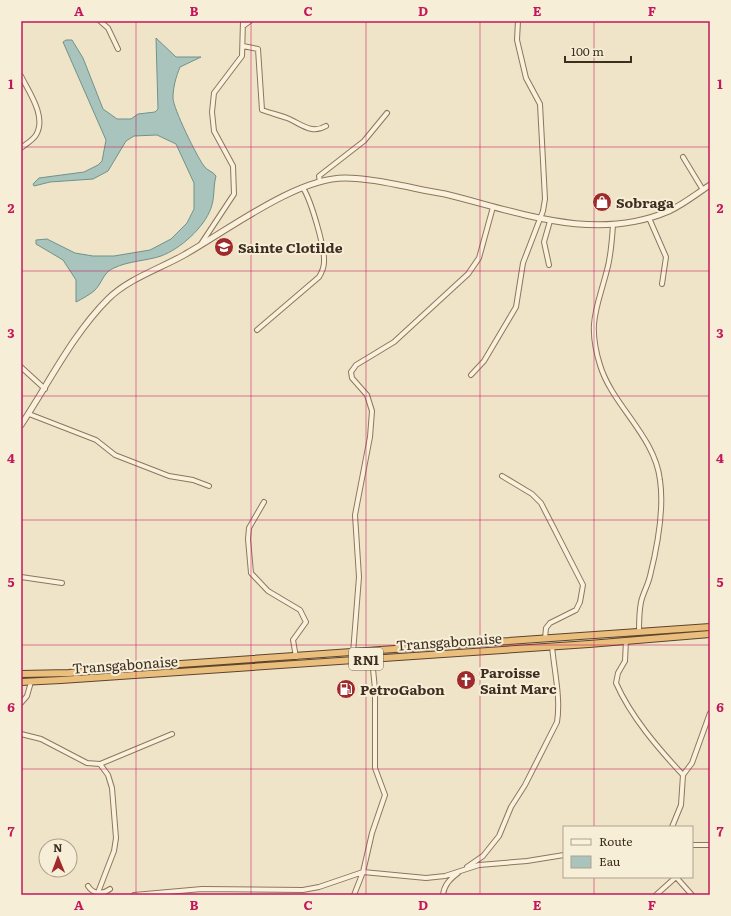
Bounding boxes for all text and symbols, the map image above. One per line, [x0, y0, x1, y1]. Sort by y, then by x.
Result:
text: A [74, 1, 84, 20]
text: B [190, 1, 199, 20]
text: C [303, 1, 313, 20]
text: D [418, 1, 428, 20]
text: E [533, 1, 542, 20]
text: F [648, 1, 656, 20]
scale bar [565, 38, 631, 64]
text: 100 m [571, 42, 604, 60]
text: 1 [8, 74, 14, 93]
text: 1 [717, 74, 723, 93]
shop icon: Sobraga [591, 191, 613, 213]
place label: Sobraga [616, 192, 675, 212]
text: 2 [8, 198, 15, 217]
text: 2 [717, 198, 724, 217]
school or university icon: Sainte Clotilde [213, 236, 235, 258]
place label: Sainte Clotilde [238, 237, 343, 257]
text: 3 [7, 323, 15, 342]
text: 3 [716, 323, 724, 342]
text: 4 [7, 448, 15, 467]
text: 4 [716, 448, 724, 467]
text: 5 [7, 572, 15, 591]
text: 5 [716, 572, 724, 591]
street label: Transgabonaise [395, 627, 503, 655]
road number: RN1 [349, 648, 383, 670]
street label: Transgabonaise [71, 650, 179, 678]
place label: Paroisse Saint Marc [480, 662, 557, 698]
church icon: Paroisse Saint Marc [455, 669, 477, 691]
fuel station icon: PetroGabon [335, 678, 357, 700]
place label: PetroGabon [360, 679, 445, 699]
text: 6 [7, 697, 15, 716]
text: 6 [716, 697, 724, 716]
text: 7 [7, 821, 15, 840]
text: 7 [716, 821, 724, 840]
legend [563, 826, 693, 878]
text: Route [599, 832, 633, 850]
north arrow [38, 838, 78, 878]
text: N [53, 839, 63, 855]
text: Eau [599, 852, 621, 870]
text: A [74, 895, 84, 914]
text: B [190, 895, 199, 914]
text: C [303, 895, 313, 914]
text: D [418, 895, 428, 914]
text: E [533, 895, 542, 914]
text: F [648, 895, 656, 914]

